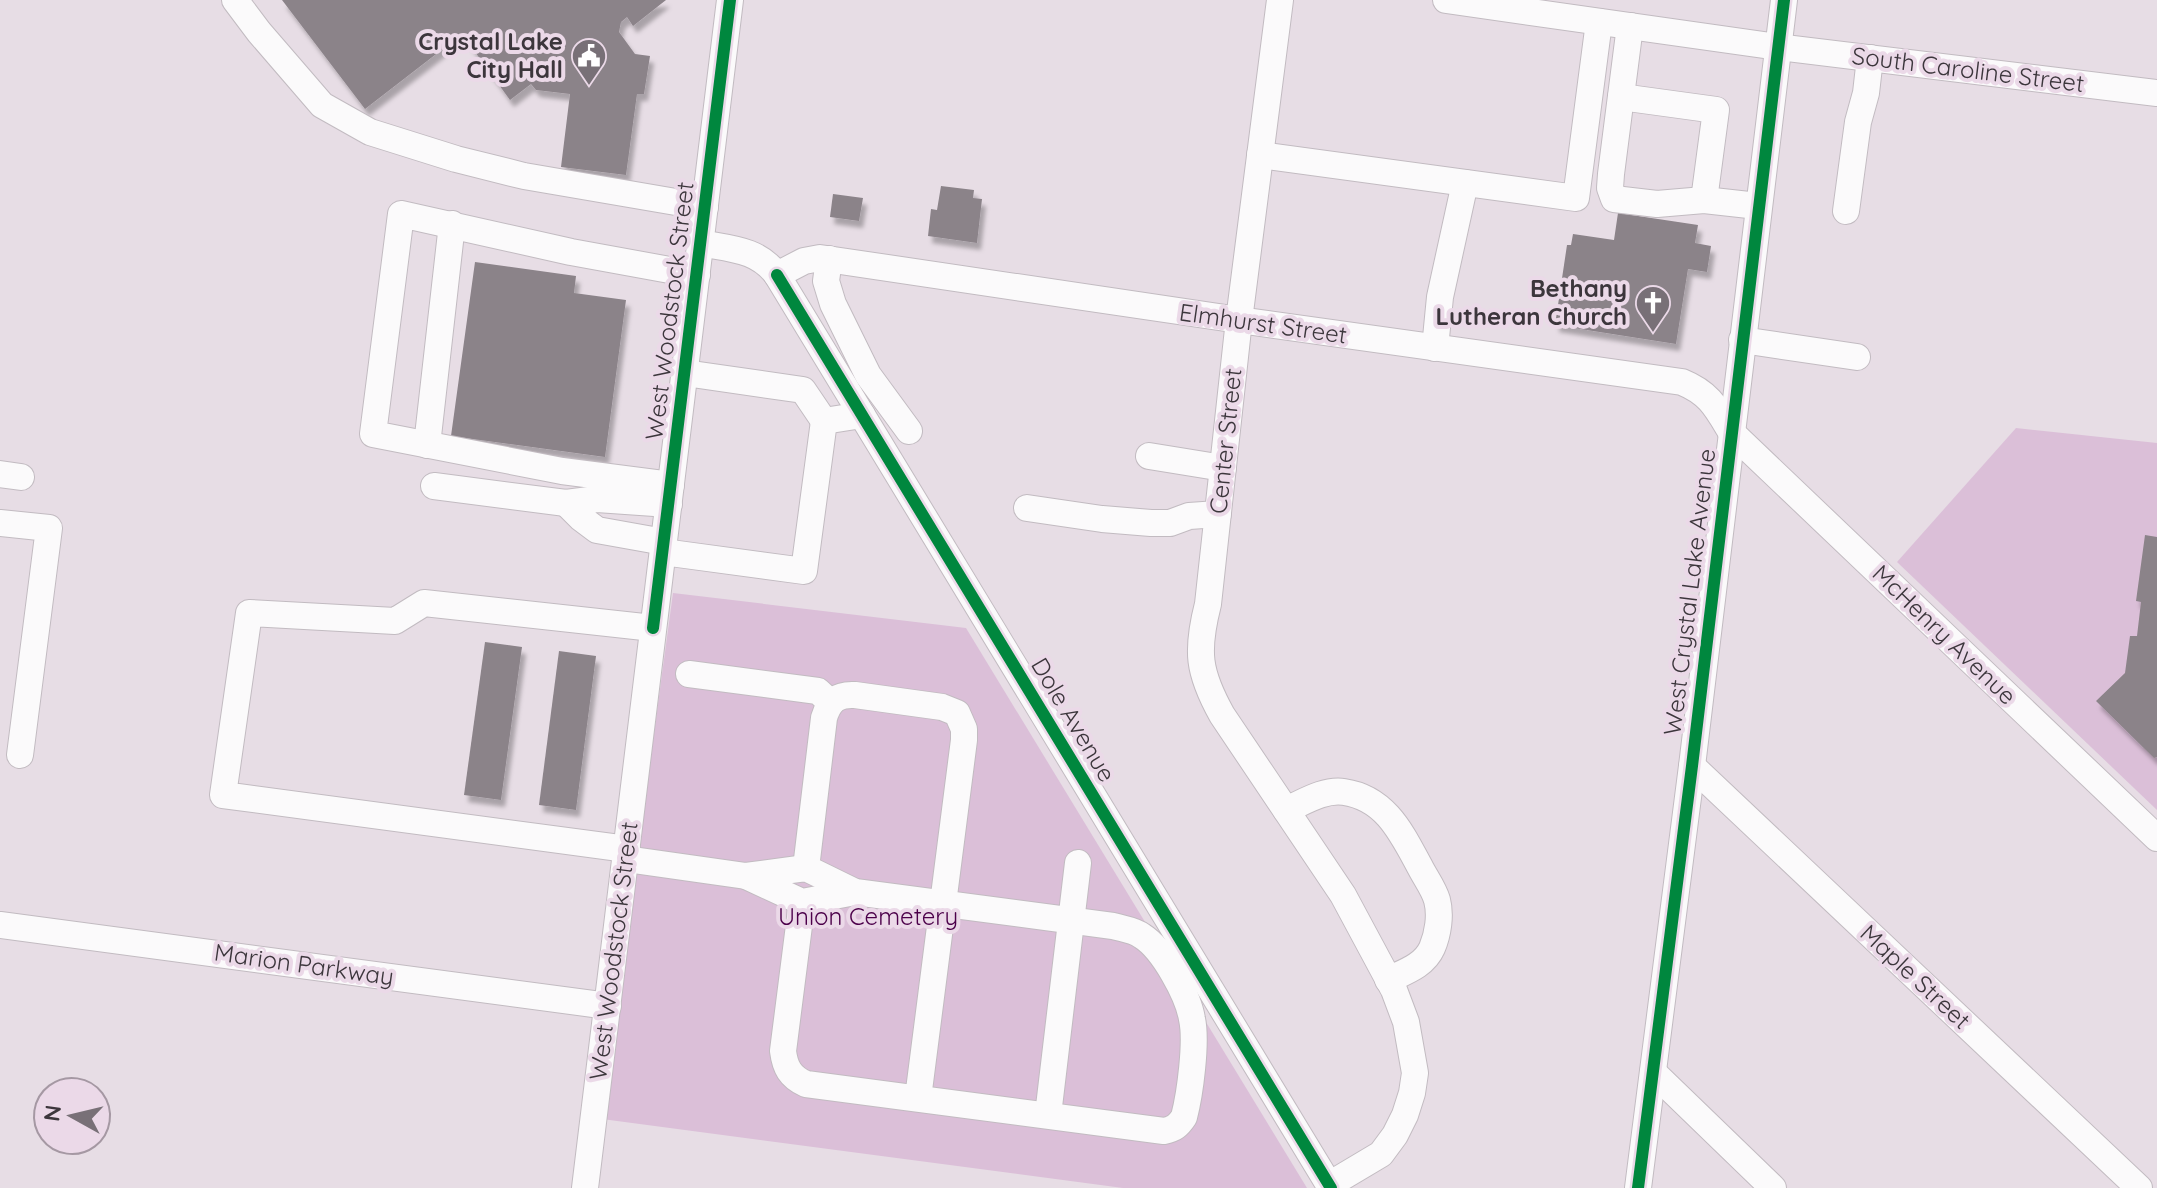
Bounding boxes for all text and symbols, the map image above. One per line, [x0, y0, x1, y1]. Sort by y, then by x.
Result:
place label: Crystal Lake City Hall [418, 26, 563, 84]
public building icon: Crystal Lake City Hall [570, 37, 608, 87]
street label: South Caroline Street [1850, 40, 2086, 98]
street label: West Woodstock Street [638, 180, 700, 442]
place label: Bethany Lutheran Church [1436, 273, 1627, 331]
church icon: Bethany Lutheran Church [1634, 284, 1672, 334]
street label: Elmhurst Street [1177, 296, 1349, 350]
street label: Center Street [1202, 367, 1248, 515]
street label: West Crystal Lake Avenue [1657, 447, 1721, 737]
street label: McHenry Avenue [1866, 558, 2023, 711]
street label: Dole Avenue [1025, 652, 1123, 787]
street label: West Woodstock Street [582, 820, 644, 1082]
park label: Union Cemetery [778, 901, 958, 931]
street label: Maple Street [1854, 918, 1977, 1035]
street label: Marion Parkway [213, 937, 396, 991]
north arrow [32, 1076, 112, 1156]
text: N [37, 1103, 67, 1123]

